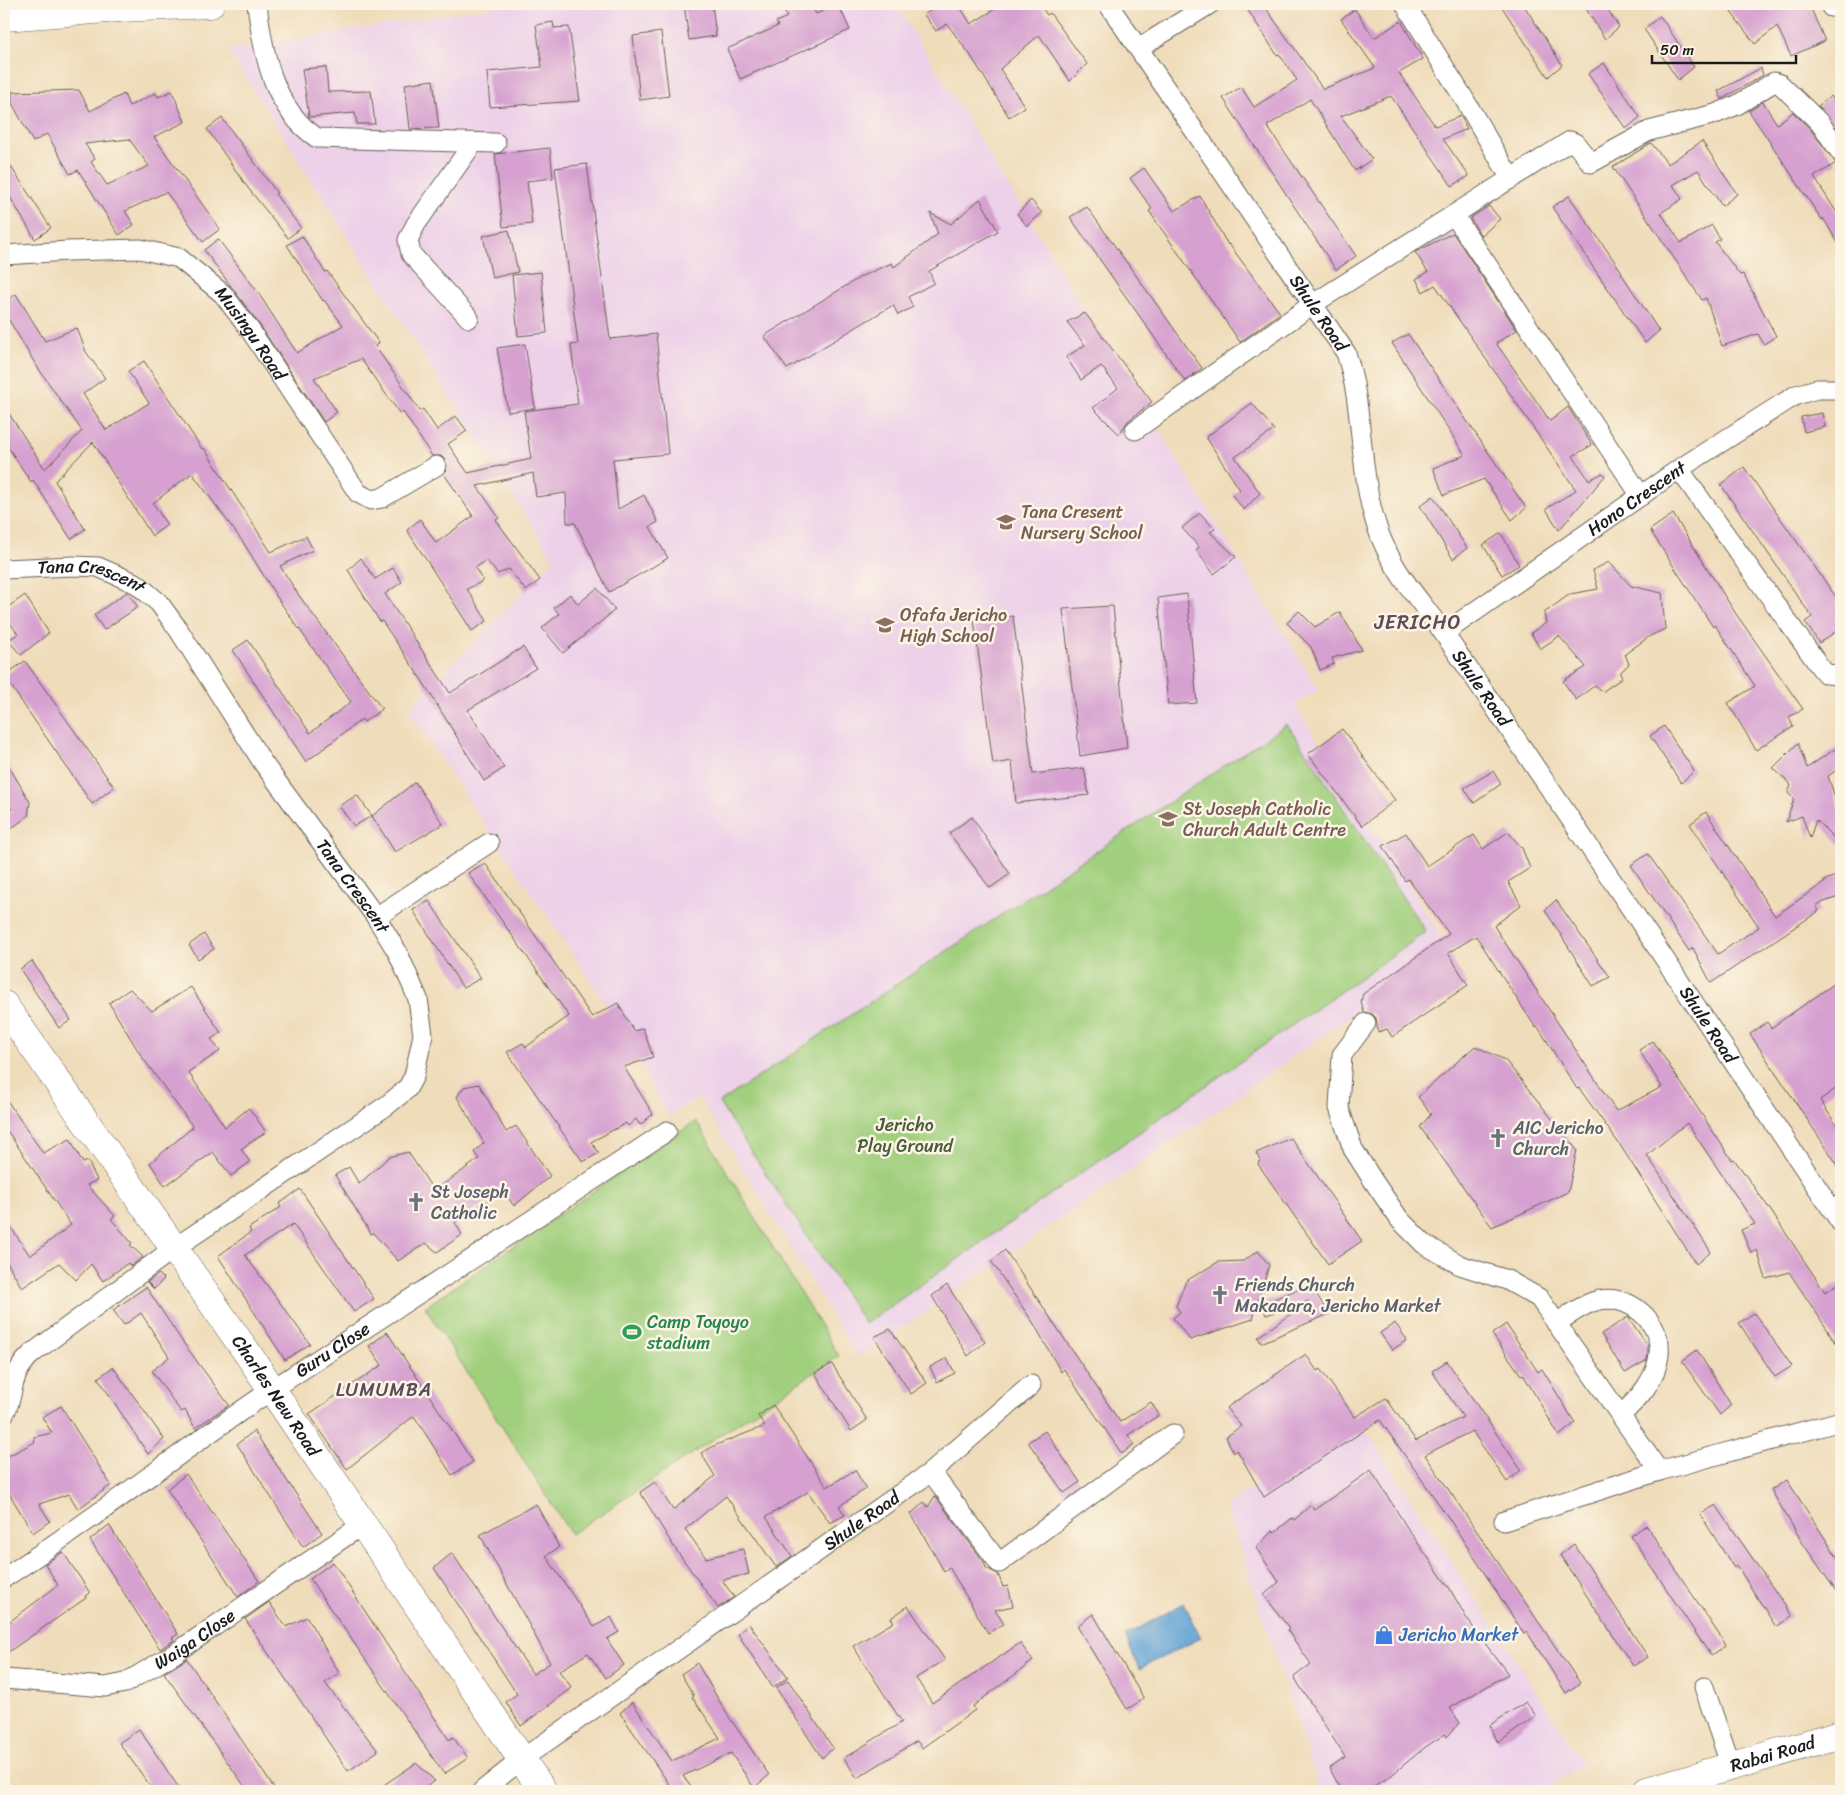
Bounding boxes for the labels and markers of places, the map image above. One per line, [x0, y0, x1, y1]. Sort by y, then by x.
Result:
place label: Tana Cresent Nursery School [1021, 496, 1143, 549]
school or university icon: Tana Cresent Nursery School [995, 511, 1017, 533]
place label: Ofafa Jericho High School [900, 599, 1007, 652]
school or university icon: Ofafa Jericho High School [874, 614, 896, 636]
place label: St Joseph Catholic Church Adult Centre [1183, 793, 1346, 846]
school or university icon: St Joseph Catholic Church Adult Centre [1157, 808, 1179, 830]
place label: AIC Jericho Church [1512, 1112, 1604, 1165]
church icon: AIC Jericho Church [1487, 1127, 1509, 1149]
place label: St Joseph Catholic [431, 1176, 509, 1229]
church icon: St Joseph Catholic [405, 1191, 427, 1213]
place label: Friends Church Makadara, Jericho Market [1235, 1269, 1441, 1322]
church icon: Friends Church Makadara, Jericho Market [1209, 1284, 1231, 1306]
place label: Camp Toyoyo stadium [646, 1306, 749, 1359]
sports icon: Camp Toyoyo stadium [621, 1321, 643, 1343]
place label: Jericho Market [1398, 1619, 1519, 1651]
shop icon: Jericho Market [1373, 1624, 1395, 1646]

